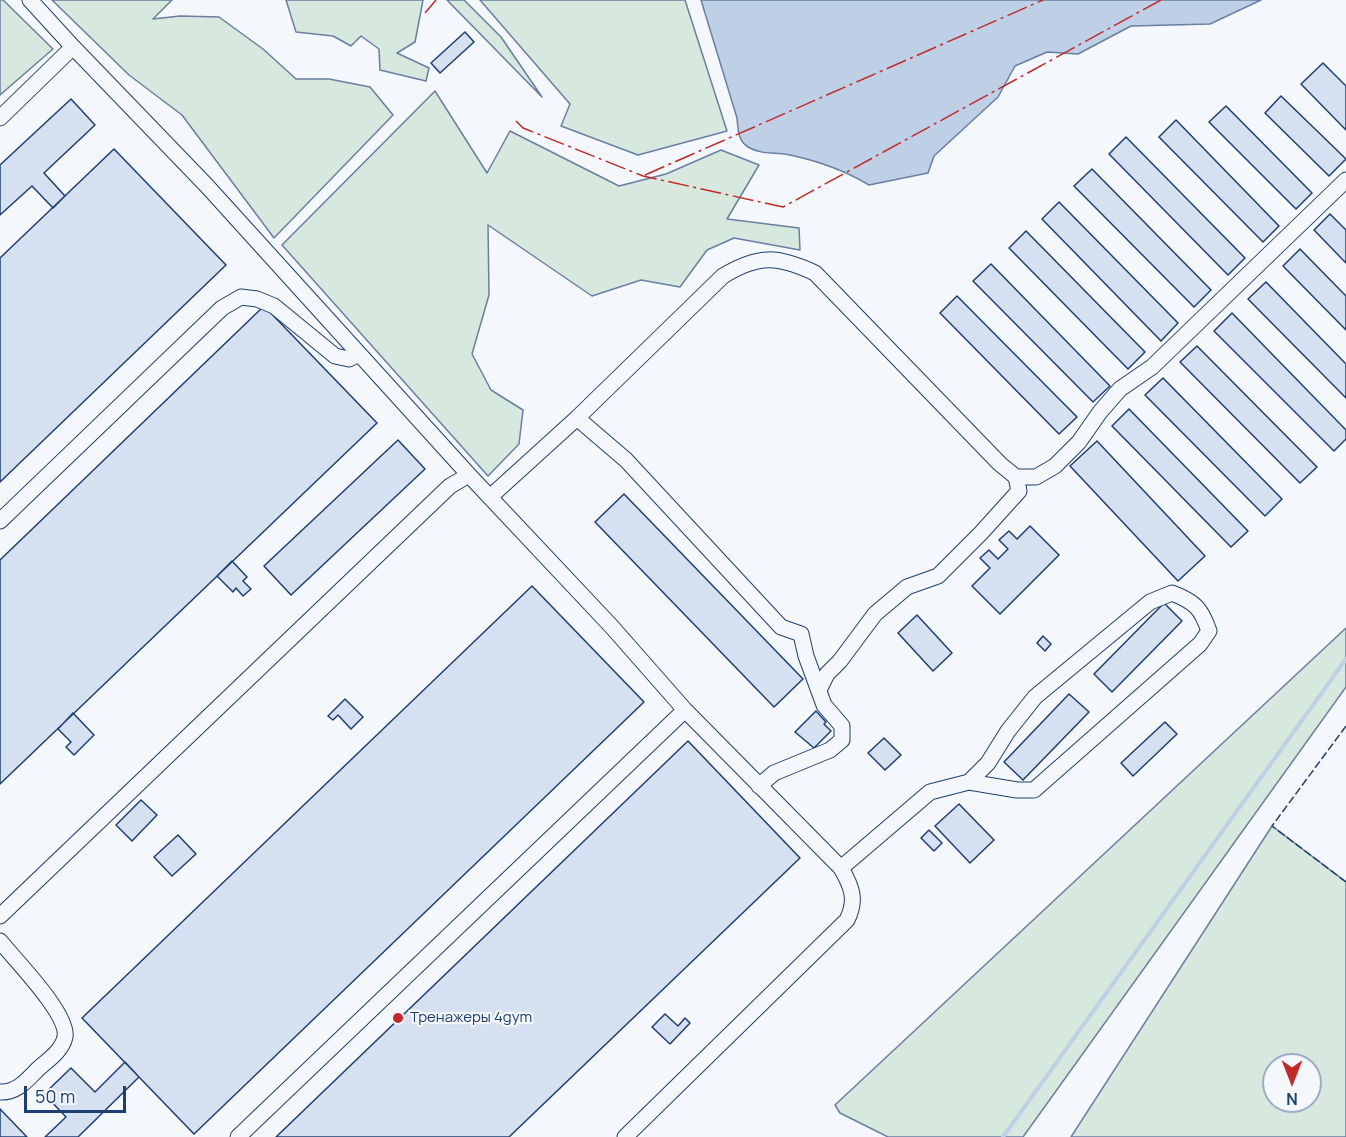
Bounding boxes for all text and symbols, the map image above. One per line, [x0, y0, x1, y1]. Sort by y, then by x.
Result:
place label: Тренажеры 4gym [410, 1009, 532, 1027]
marker: Тренажеры 4gym [391, 1011, 405, 1025]
north arrow [1262, 1053, 1322, 1113]
scale bar [27, 1074, 129, 1112]
text: 50 m [35, 1084, 75, 1108]
text: N [1286, 1088, 1298, 1110]

